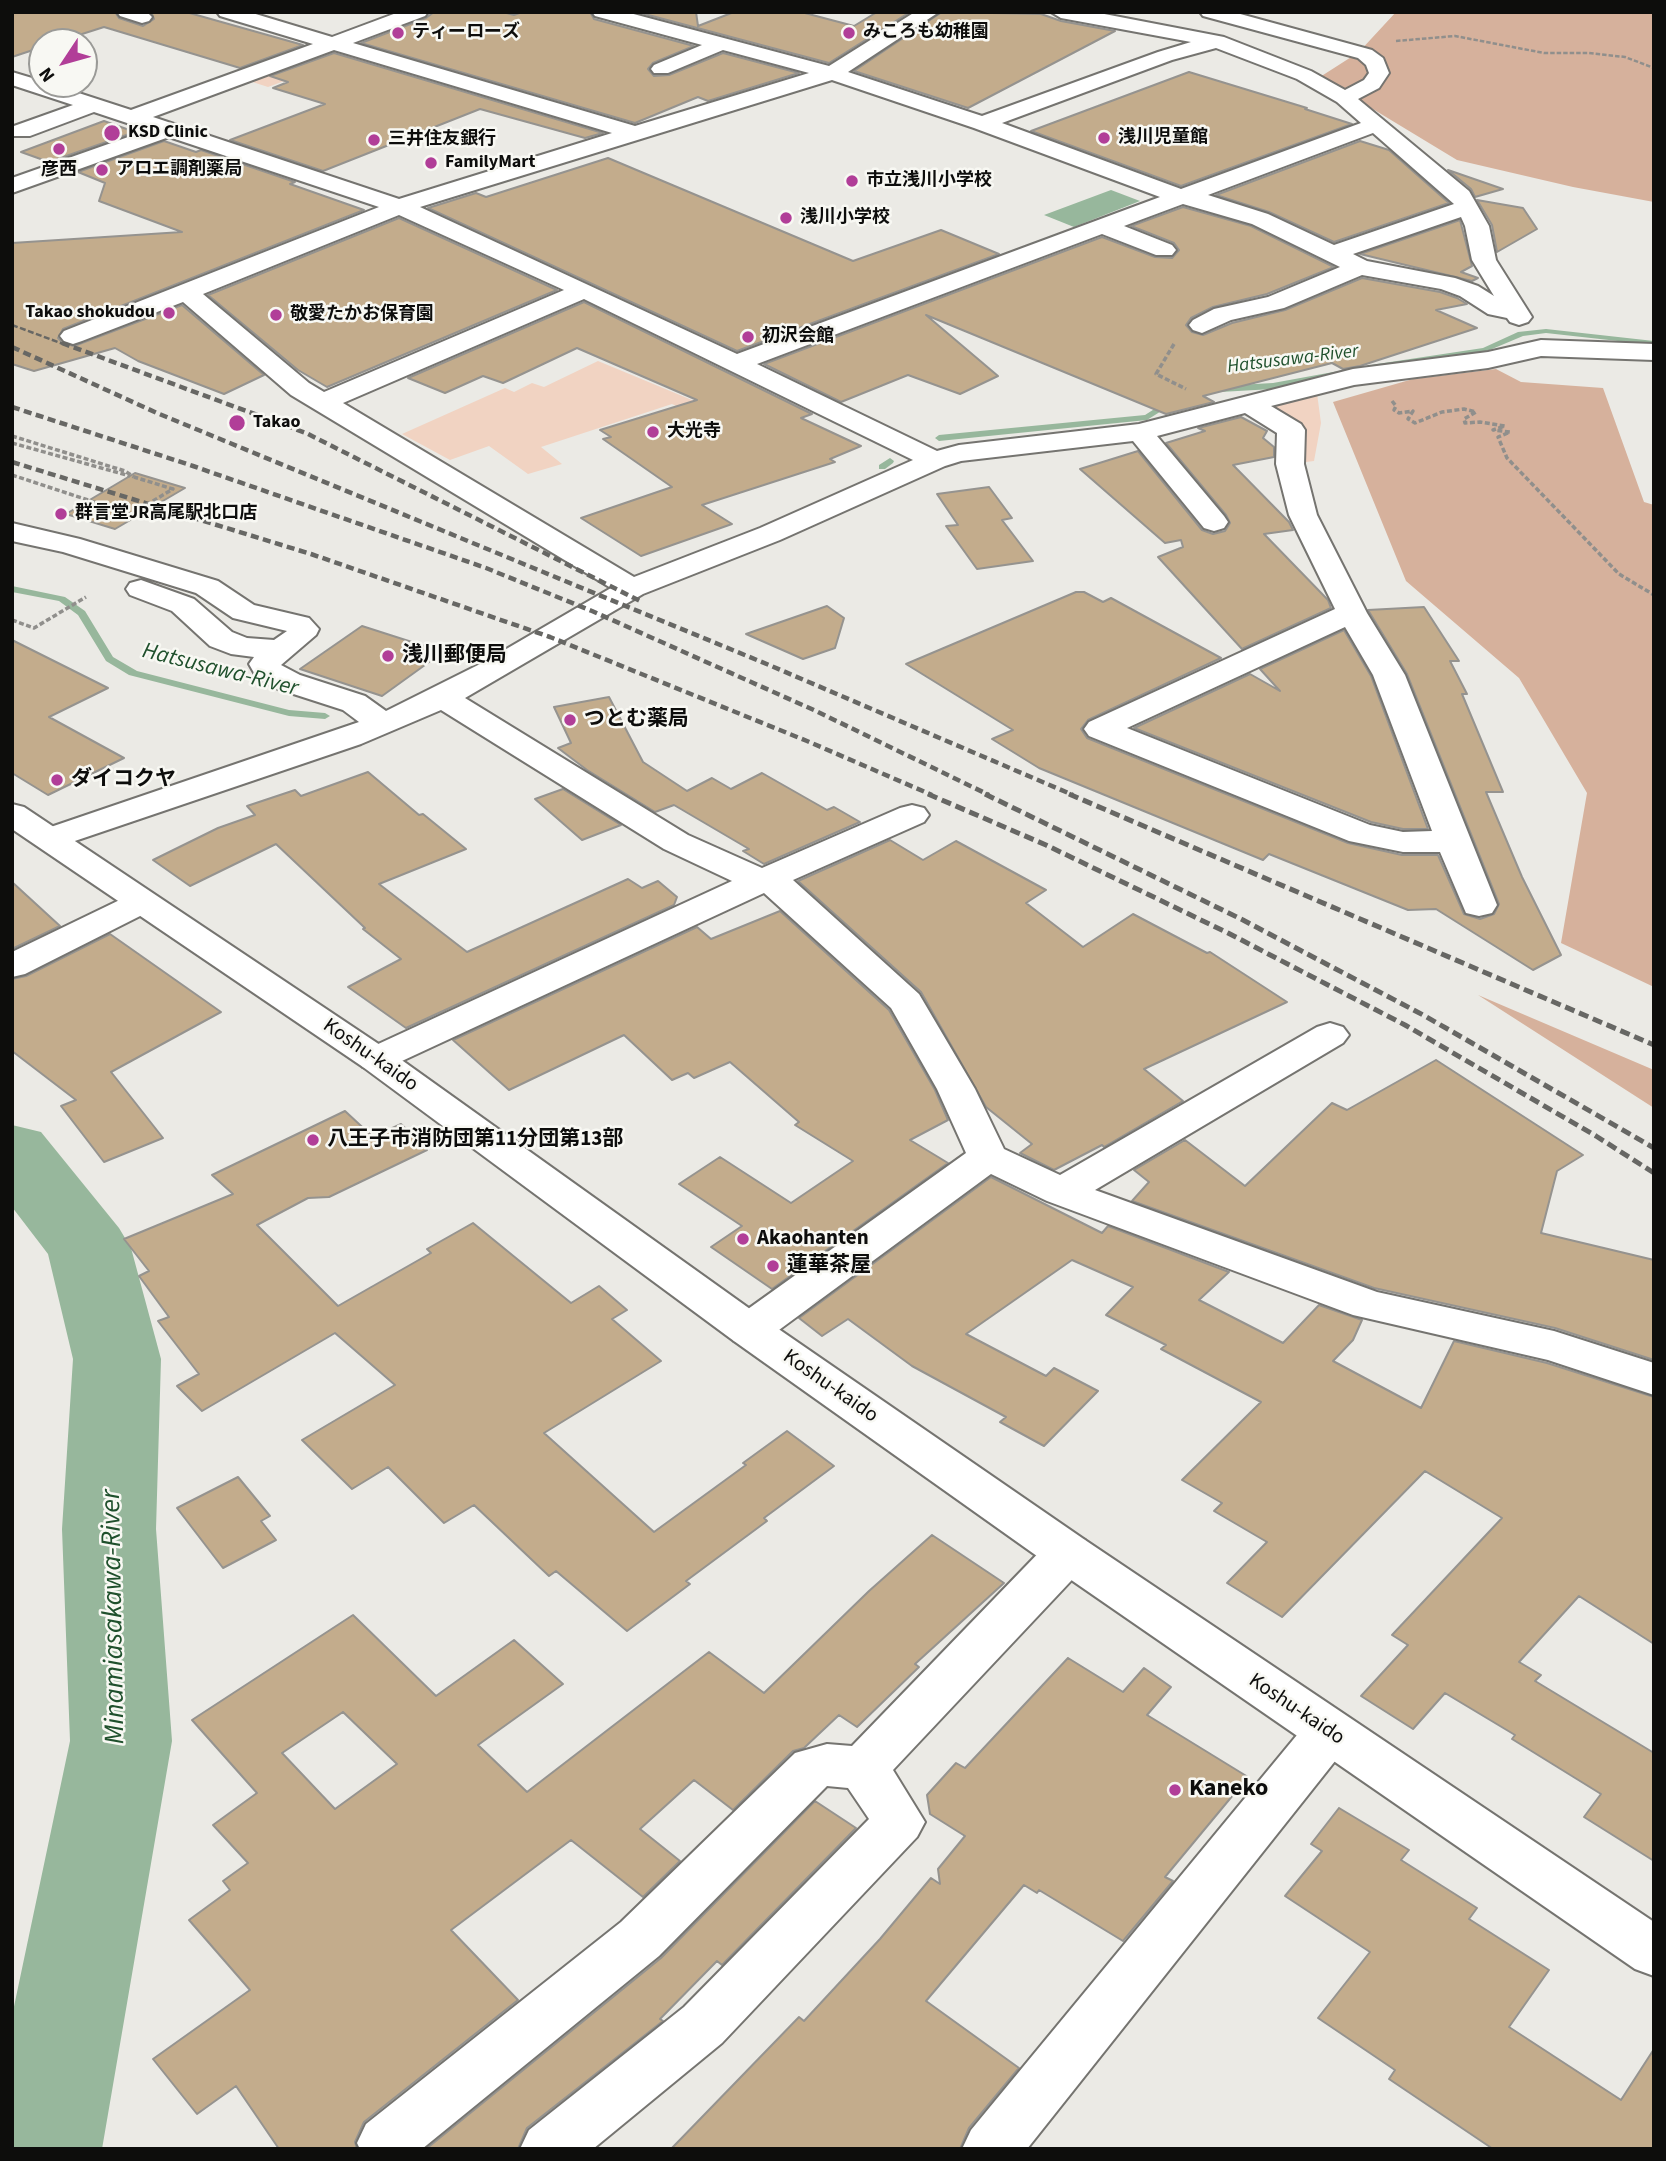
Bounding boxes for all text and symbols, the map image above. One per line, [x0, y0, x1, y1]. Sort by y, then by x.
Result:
place label: ティーローズ [412, 22, 520, 44]
place label: みころも幼稚園 [863, 22, 989, 44]
marker: ティーローズ [390, 25, 406, 41]
marker: みころも幼稚園 [841, 25, 857, 41]
north arrow [28, 28, 98, 98]
text: N [33, 61, 62, 88]
place label: KSD Clinic [128, 122, 208, 144]
marker: KSD Clinic [102, 123, 122, 143]
place label: 浅川児童館 [1118, 127, 1208, 149]
place label: 三井住友銀行 [388, 129, 496, 151]
marker: 浅川児童館 [1096, 130, 1112, 146]
marker: 三井住友銀行 [366, 132, 382, 148]
marker: 彦西 [51, 141, 67, 157]
place label: FamilyMart [445, 152, 535, 174]
marker: FamilyMart [423, 155, 439, 171]
place label: アロエ調剤薬局 [116, 159, 242, 181]
place label: 彦西 [41, 160, 77, 182]
marker: アロエ調剤薬局 [94, 162, 110, 178]
place label: 市立浅川小学校 [866, 170, 992, 192]
marker: 市立浅川小学校 [844, 173, 860, 189]
place label: 浅川小学校 [800, 207, 890, 229]
marker: 浅川小学校 [778, 210, 794, 226]
place label: Takao shokudou [25, 302, 155, 324]
place label: 敬愛たかお保育園 [290, 304, 434, 326]
marker: Takao shokudou [161, 305, 177, 321]
marker: 敬愛たかお保育園 [268, 307, 284, 323]
place label: 初沢会館 [762, 326, 834, 348]
marker: 初沢会館 [740, 329, 756, 345]
water label: Hatsusawa-River [1226, 341, 1360, 379]
place label: Takao [253, 412, 301, 434]
marker: Takao [227, 413, 247, 433]
place label: 大光寺 [667, 421, 721, 443]
marker: 大光寺 [645, 424, 661, 440]
place label: 群言堂JR高尾駅北口店 [75, 503, 257, 525]
marker: 群言堂JR高尾駅北口店 [53, 506, 69, 522]
water label: Hatsusawa-River [139, 638, 301, 704]
place label: 浅川郵便局 [402, 643, 507, 669]
marker: 浅川郵便局 [380, 648, 396, 664]
place label: つとむ薬局 [584, 707, 689, 733]
marker: つとむ薬局 [562, 712, 578, 728]
place label: ダイコクヤ [71, 767, 176, 793]
marker: ダイコクヤ [49, 772, 65, 788]
street label: Koshu-kaido [318, 1014, 422, 1098]
place label: 八王子市消防団第11分団第13部 [327, 1127, 623, 1153]
marker: 八王子市消防団第11分団第13部 [305, 1132, 321, 1148]
place label: Akaohanten [757, 1226, 869, 1252]
marker: Akaohanten [735, 1231, 751, 1247]
place label: 蓮華茶屋 [787, 1253, 871, 1279]
marker: 蓮華茶屋 [765, 1258, 781, 1274]
street label: Koshu-kaido [778, 1345, 882, 1429]
water label: Minamiasakawa-River [96, 1489, 134, 1745]
street label: Koshu-kaido [1243, 1669, 1349, 1751]
place label: Kaneko [1189, 1776, 1268, 1804]
marker: Kaneko [1167, 1782, 1183, 1798]

